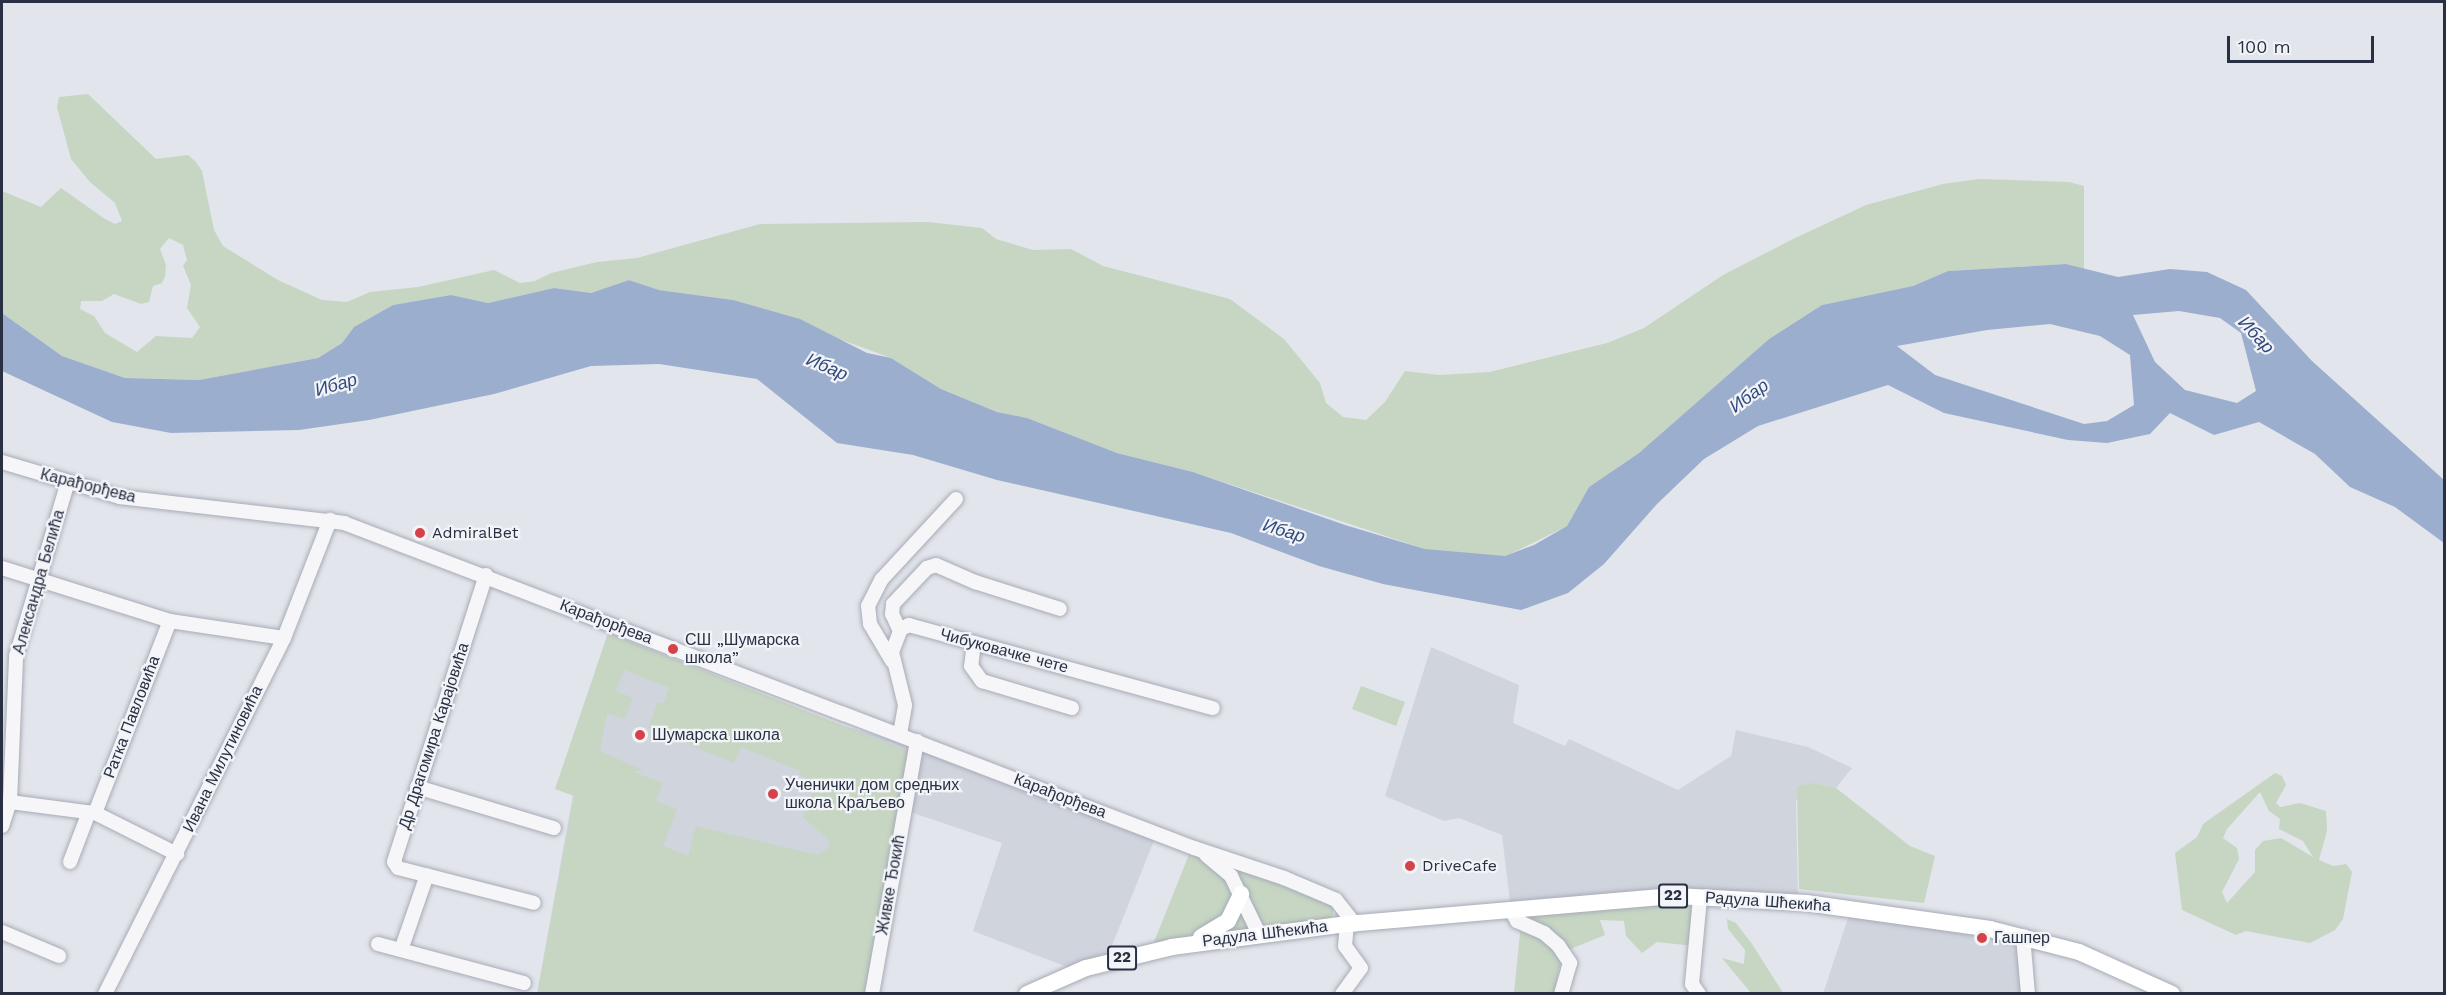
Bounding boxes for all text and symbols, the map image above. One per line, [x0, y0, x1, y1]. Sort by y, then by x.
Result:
scale bar [2230, 24, 2377, 62]
text: 100 m [2238, 36, 2291, 57]
water label: Ибар [2233, 312, 2279, 358]
water label: Ибар [803, 349, 851, 385]
water label: Ибар [312, 369, 360, 401]
water label: Ибар [1725, 375, 1773, 417]
street label: Карађорђева [38, 465, 138, 507]
street label: Александра Белића [9, 508, 69, 656]
water label: Ибар [1260, 514, 1308, 548]
place label: AdmiralBet [432, 523, 518, 543]
marker: AdmiralBet [413, 526, 427, 540]
street label: Карађорђева [557, 596, 655, 648]
street label: Чибуковачке чете [938, 625, 1070, 677]
place label: СШ „Шумарска школа” [685, 630, 799, 668]
street label: Др Драгомира Карајовића [395, 640, 473, 832]
marker: СШ „Шумарска школа” [666, 642, 680, 656]
street label: Ратка Павловића [100, 653, 164, 781]
street label: Ивана Милутиновића [179, 683, 267, 835]
place label: Шумарска школа [652, 725, 780, 745]
marker: Шумарска школа [633, 728, 647, 742]
street label: Карађорђева [1011, 770, 1109, 822]
place label: Ученички дом средњих школа Краљево [785, 775, 959, 813]
marker: Ученички дом средњих школа Краљево [766, 787, 780, 801]
street label: Живке Ђокић [873, 833, 909, 937]
place label: DriveCafe [1422, 856, 1497, 876]
marker: DriveCafe [1403, 859, 1417, 873]
road number: 22 [1658, 884, 1688, 908]
street label: Радула Шћекића [1705, 888, 1831, 916]
street label: Радула Шћекића [1201, 917, 1329, 951]
place label: Гашпер [1994, 928, 2050, 948]
marker: Гашпер [1975, 931, 1989, 945]
road number: 22 [1107, 946, 1137, 970]

